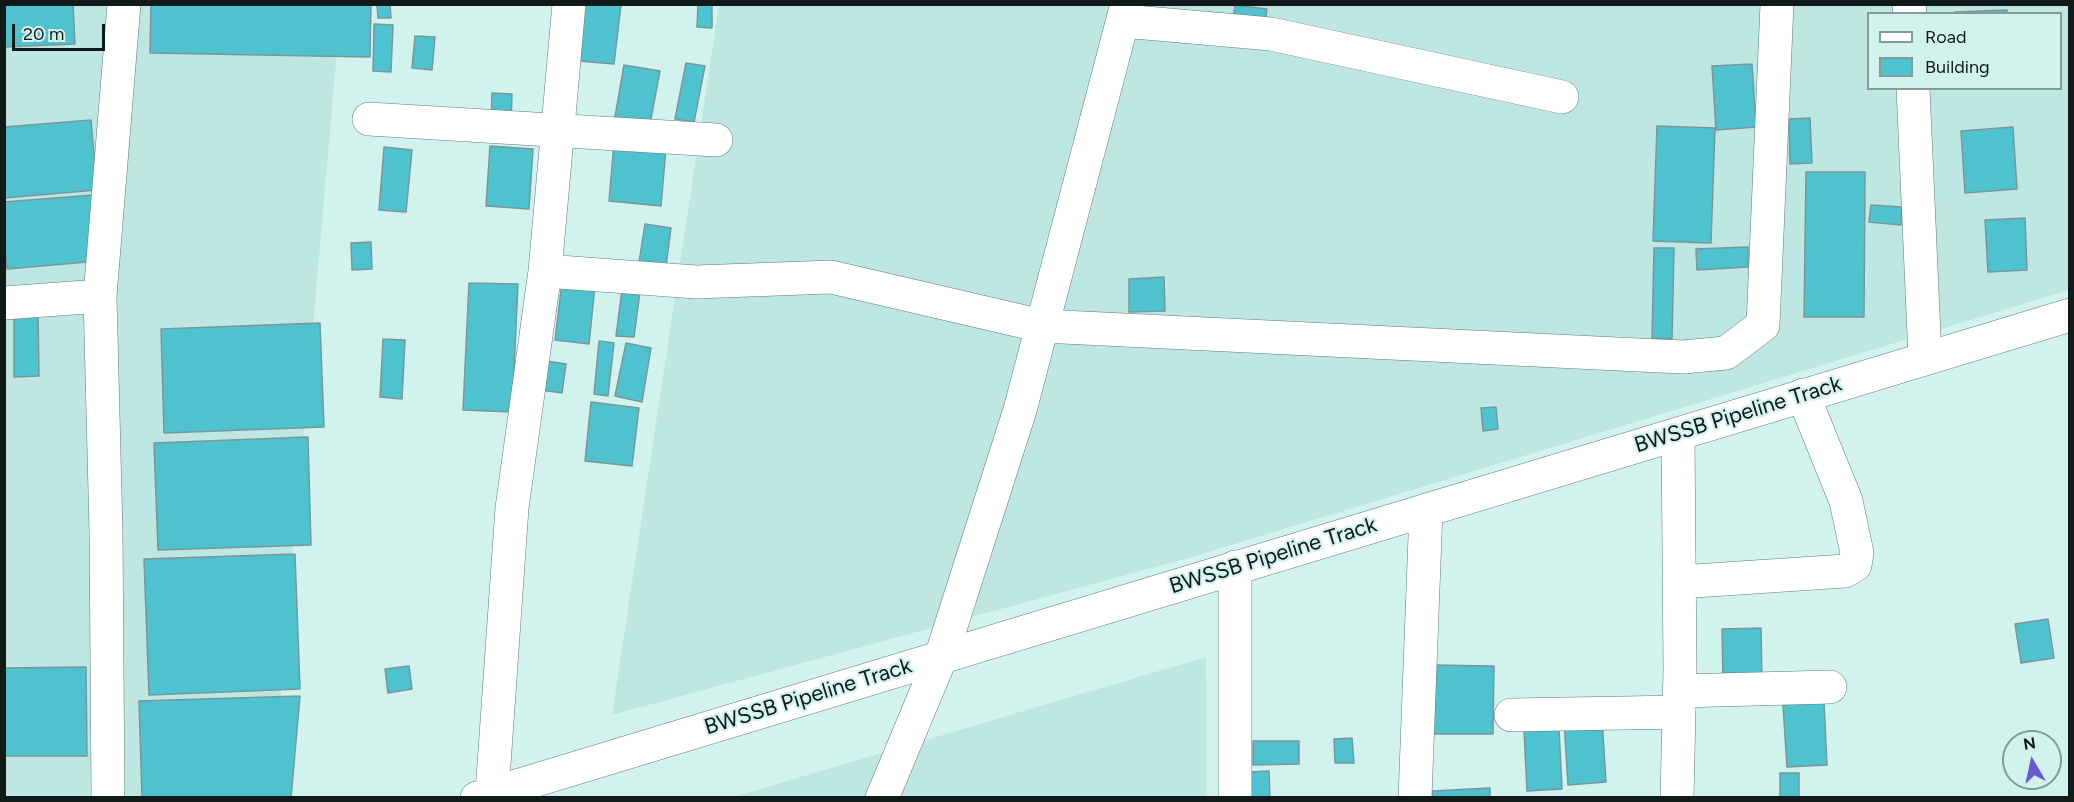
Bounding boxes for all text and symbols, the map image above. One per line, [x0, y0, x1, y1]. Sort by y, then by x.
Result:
scale bar [15, 12, 108, 50]
legend [1867, 12, 2062, 90]
text: 20 m [23, 23, 64, 45]
text: Road [1925, 26, 1966, 48]
text: Building [1925, 56, 1990, 78]
street label: BWSSB Pipeline Track [1631, 371, 1845, 459]
street label: BWSSB Pipeline Track [1166, 512, 1380, 600]
street label: BWSSB Pipeline Track [701, 653, 915, 741]
north arrow [2002, 730, 2062, 790]
text: N [2022, 733, 2037, 754]

